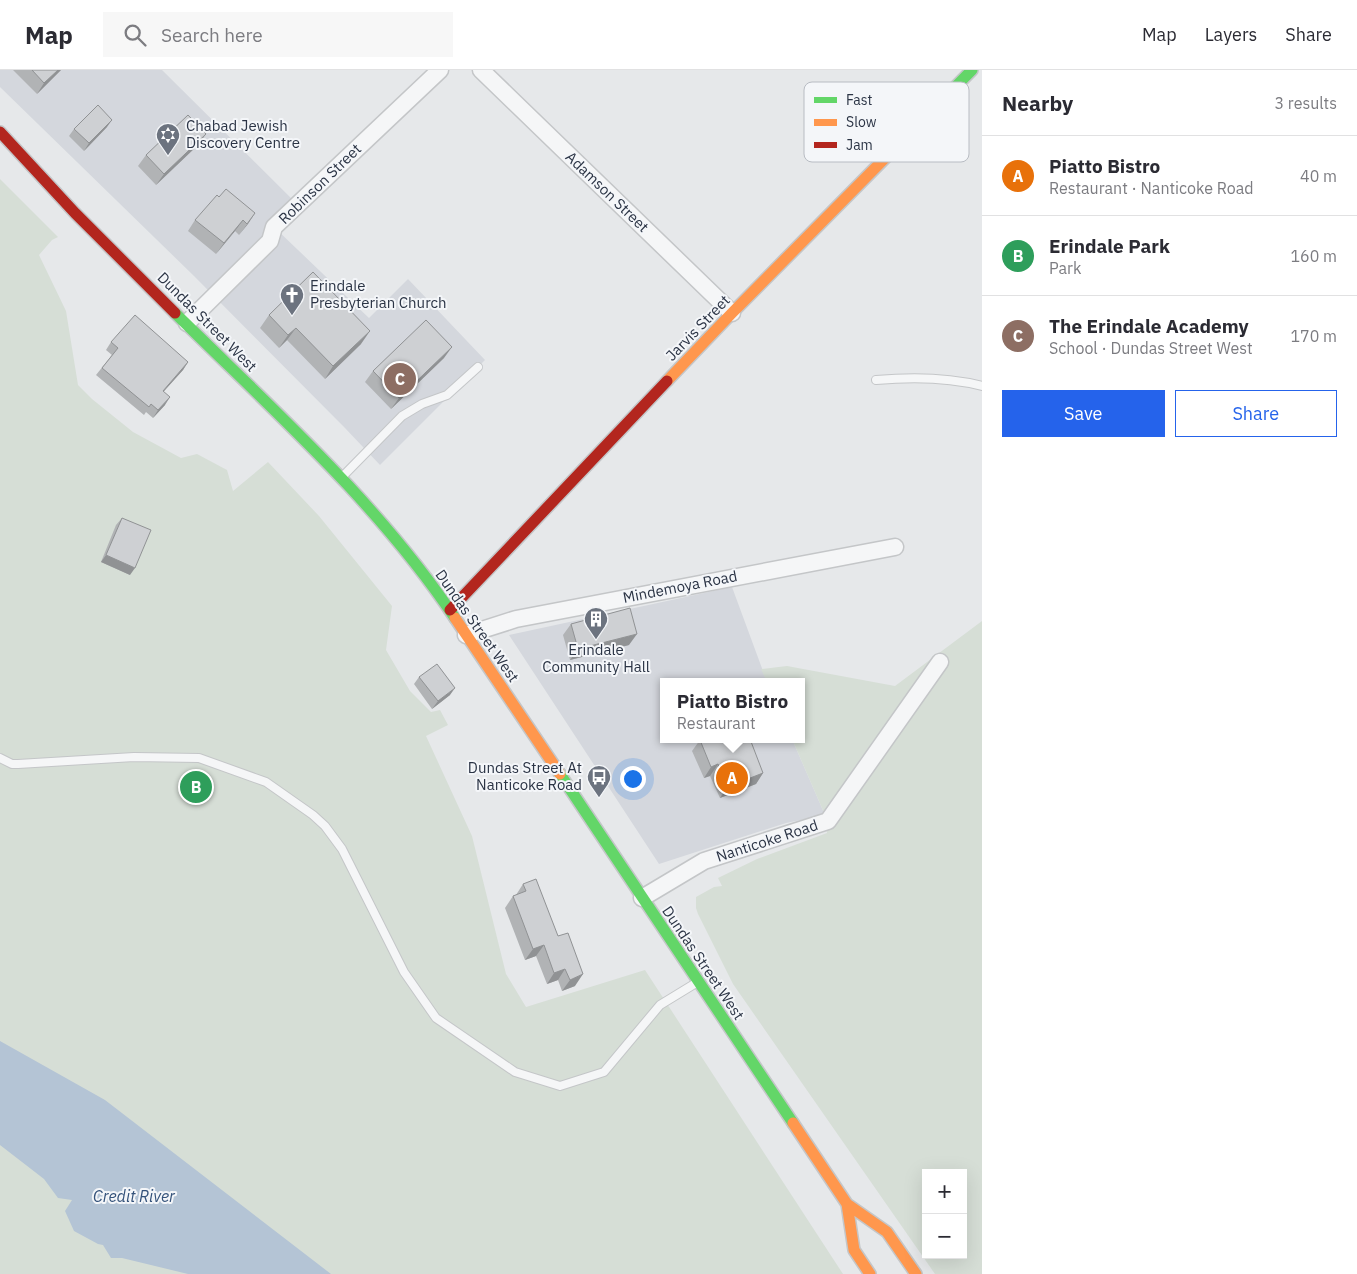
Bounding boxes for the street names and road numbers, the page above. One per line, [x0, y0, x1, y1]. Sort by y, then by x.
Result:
street label: Robinson Street [274, 139, 365, 228]
street label: Adamson Street [562, 147, 653, 236]
street label: Dundas Street West [154, 268, 261, 375]
street label: Jarvis Street [661, 291, 734, 365]
street label: Dundas Street West [431, 566, 523, 686]
street label: Mindemoya Road [621, 566, 739, 607]
street label: Nanticoke Road [714, 815, 820, 866]
street label: Dundas Street West [658, 902, 749, 1023]

